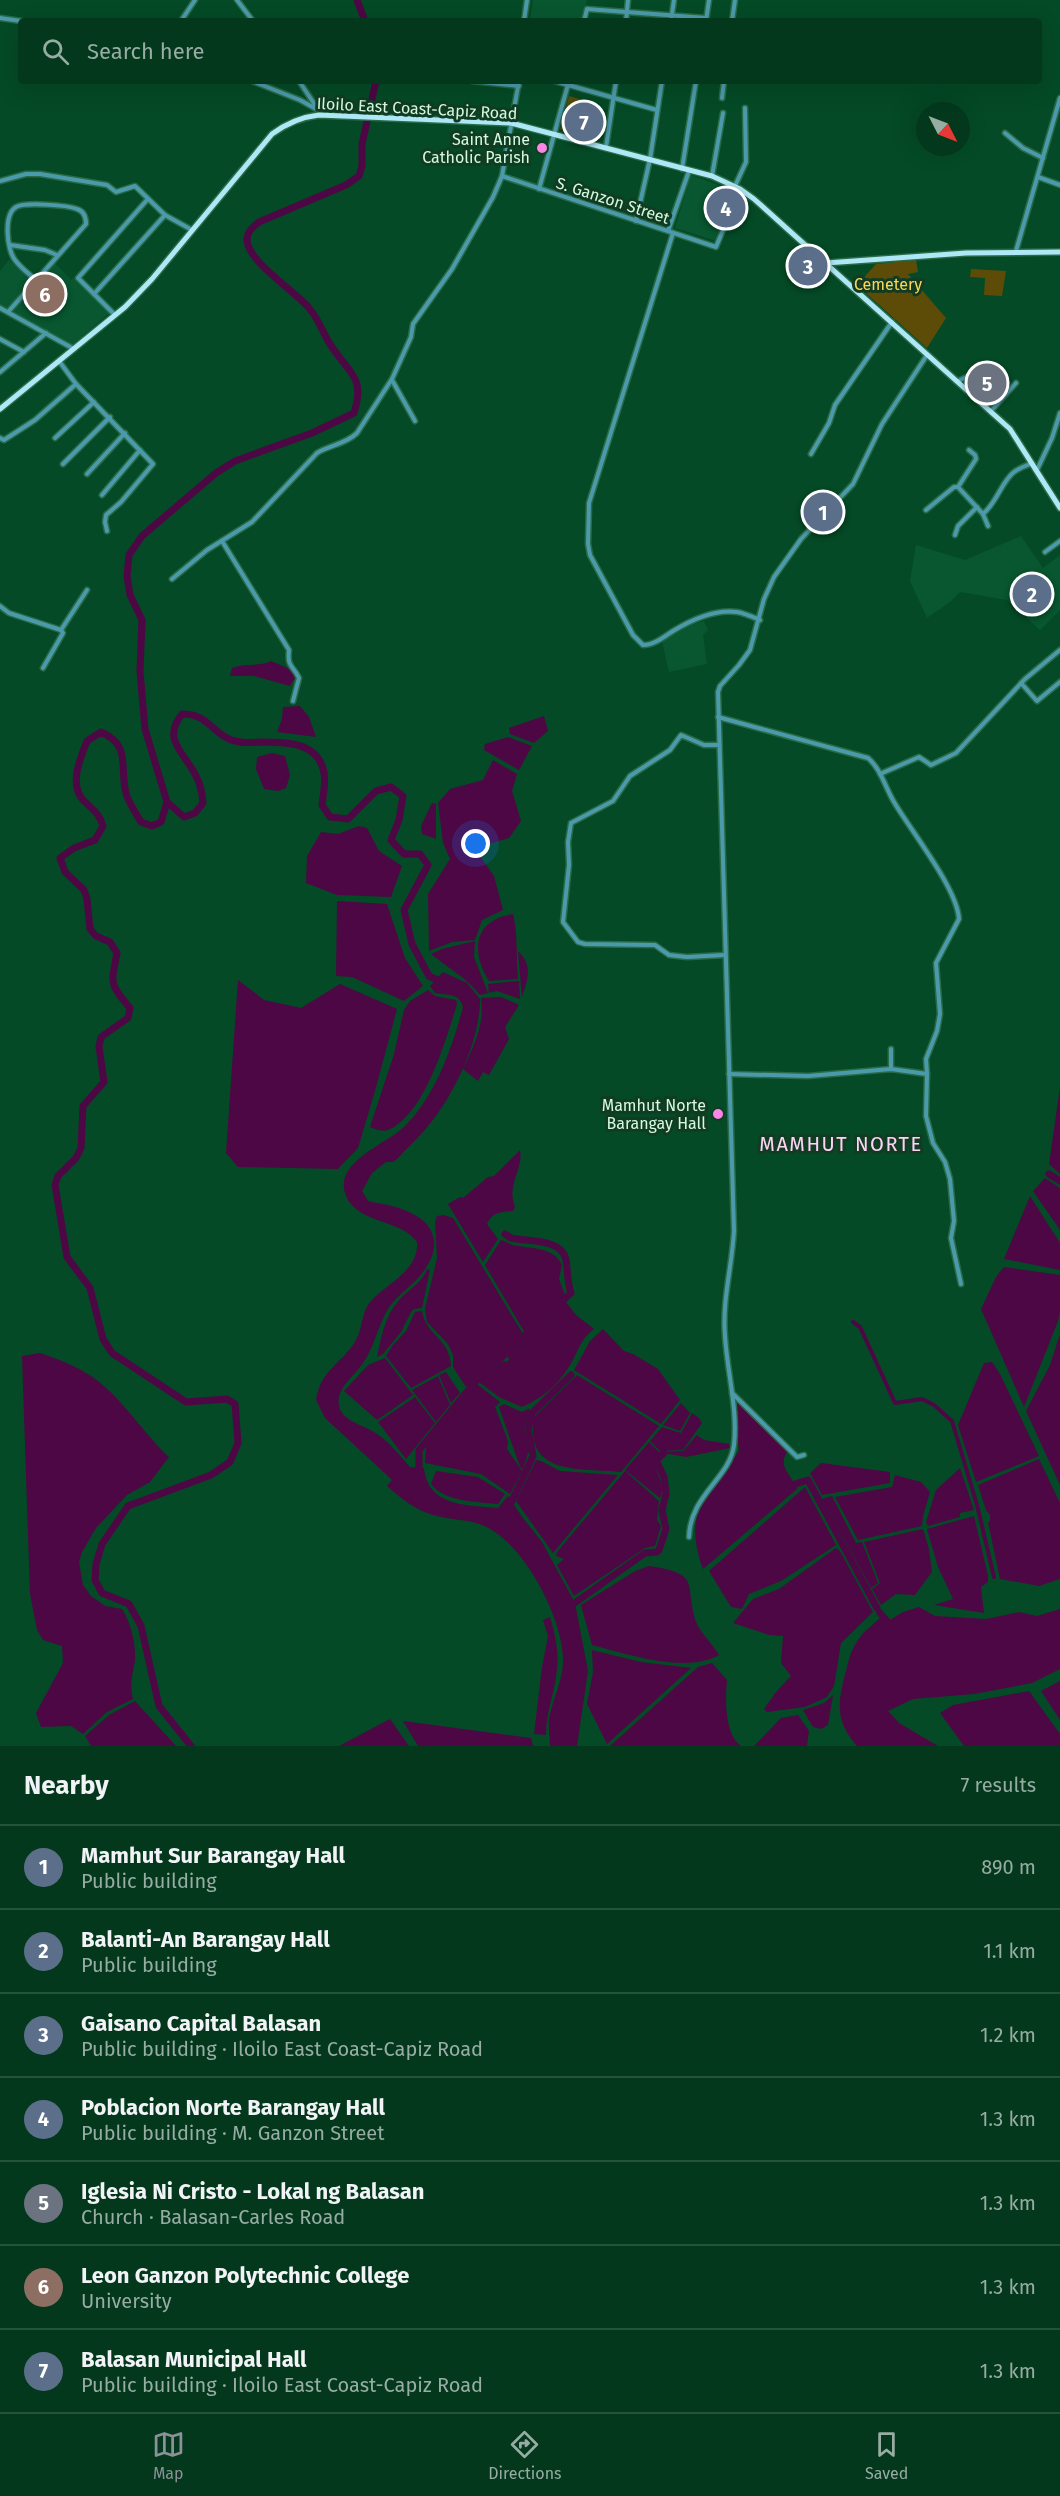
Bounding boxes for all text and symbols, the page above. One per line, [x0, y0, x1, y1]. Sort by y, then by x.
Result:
search box [18, 18, 1042, 84]
icon: search [39, 35, 72, 68]
text: Search here [87, 38, 205, 65]
street label: Iloilo East Coast-Capiz Road [316, 94, 518, 123]
pin: 7 [564, 100, 604, 144]
north arrow [916, 102, 970, 156]
place label: Saint Anne Catholic Parish [422, 130, 530, 167]
marker: Saint Anne Catholic Parish [535, 141, 549, 155]
street label: S. Ganzon Street [554, 173, 672, 228]
pin: 4 [706, 186, 746, 230]
pin: 3 [788, 244, 828, 288]
pin: 6 [26, 272, 64, 316]
park label: Cemetery [854, 275, 922, 294]
pin: 5 [968, 360, 1006, 406]
pin: 1 [804, 490, 842, 534]
pin: 2 [1012, 572, 1052, 616]
your location [461, 829, 490, 858]
place label: Mamhut Norte Barangay Hall [602, 1096, 706, 1133]
marker: Mamhut Norte Barangay Hall [711, 1107, 725, 1121]
district label: MAMHUT NORTE [759, 1132, 923, 1156]
text: Nearby [24, 1770, 109, 1801]
text: 7 results [960, 1773, 1036, 1797]
text: Mamhut Sur Barangay Hall [81, 1842, 345, 1869]
text: 1 [39, 1855, 48, 1879]
text: 890 m [981, 1855, 1036, 1879]
text: Public building [81, 1869, 217, 1893]
text: Balanti-An Barangay Hall [81, 1926, 330, 1953]
text: 2 [38, 1939, 49, 1963]
text: 1.1 km [983, 1939, 1036, 1963]
text: Public building [81, 1953, 217, 1977]
text: Gaisano Capital Balasan [81, 2010, 321, 2037]
text: 3 [38, 2023, 49, 2047]
text: 1.2 km [980, 2023, 1036, 2047]
text: Public building · Iloilo East Coast-Capiz Road [81, 2037, 483, 2061]
text: Poblacion Norte Barangay Hall [81, 2094, 385, 2121]
text: 4 [38, 2107, 49, 2131]
text: 1.3 km [980, 2107, 1036, 2131]
text: Public building · M. Ganzon Street [81, 2121, 384, 2145]
text: Iglesia Ni Cristo - Lokal ng Balasan [81, 2178, 424, 2205]
text: 5 [38, 2191, 49, 2215]
text: 1.3 km [980, 2191, 1036, 2215]
text: Church · Balasan-Carles Road [81, 2205, 345, 2229]
text: Leon Ganzon Polytechnic College [81, 2262, 409, 2289]
text: 6 [38, 2275, 49, 2299]
text: 1.3 km [980, 2275, 1036, 2299]
text: University [81, 2289, 172, 2313]
text: Balasan Municipal Hall [81, 2346, 307, 2373]
text: 7 [39, 2359, 48, 2383]
text: 1.3 km [980, 2359, 1036, 2383]
text: Public building · Iloilo East Coast-Capiz Road [81, 2373, 483, 2397]
tab: Map [152, 2428, 185, 2483]
tab: Directions [488, 2428, 562, 2483]
tab: Saved [865, 2428, 908, 2483]

